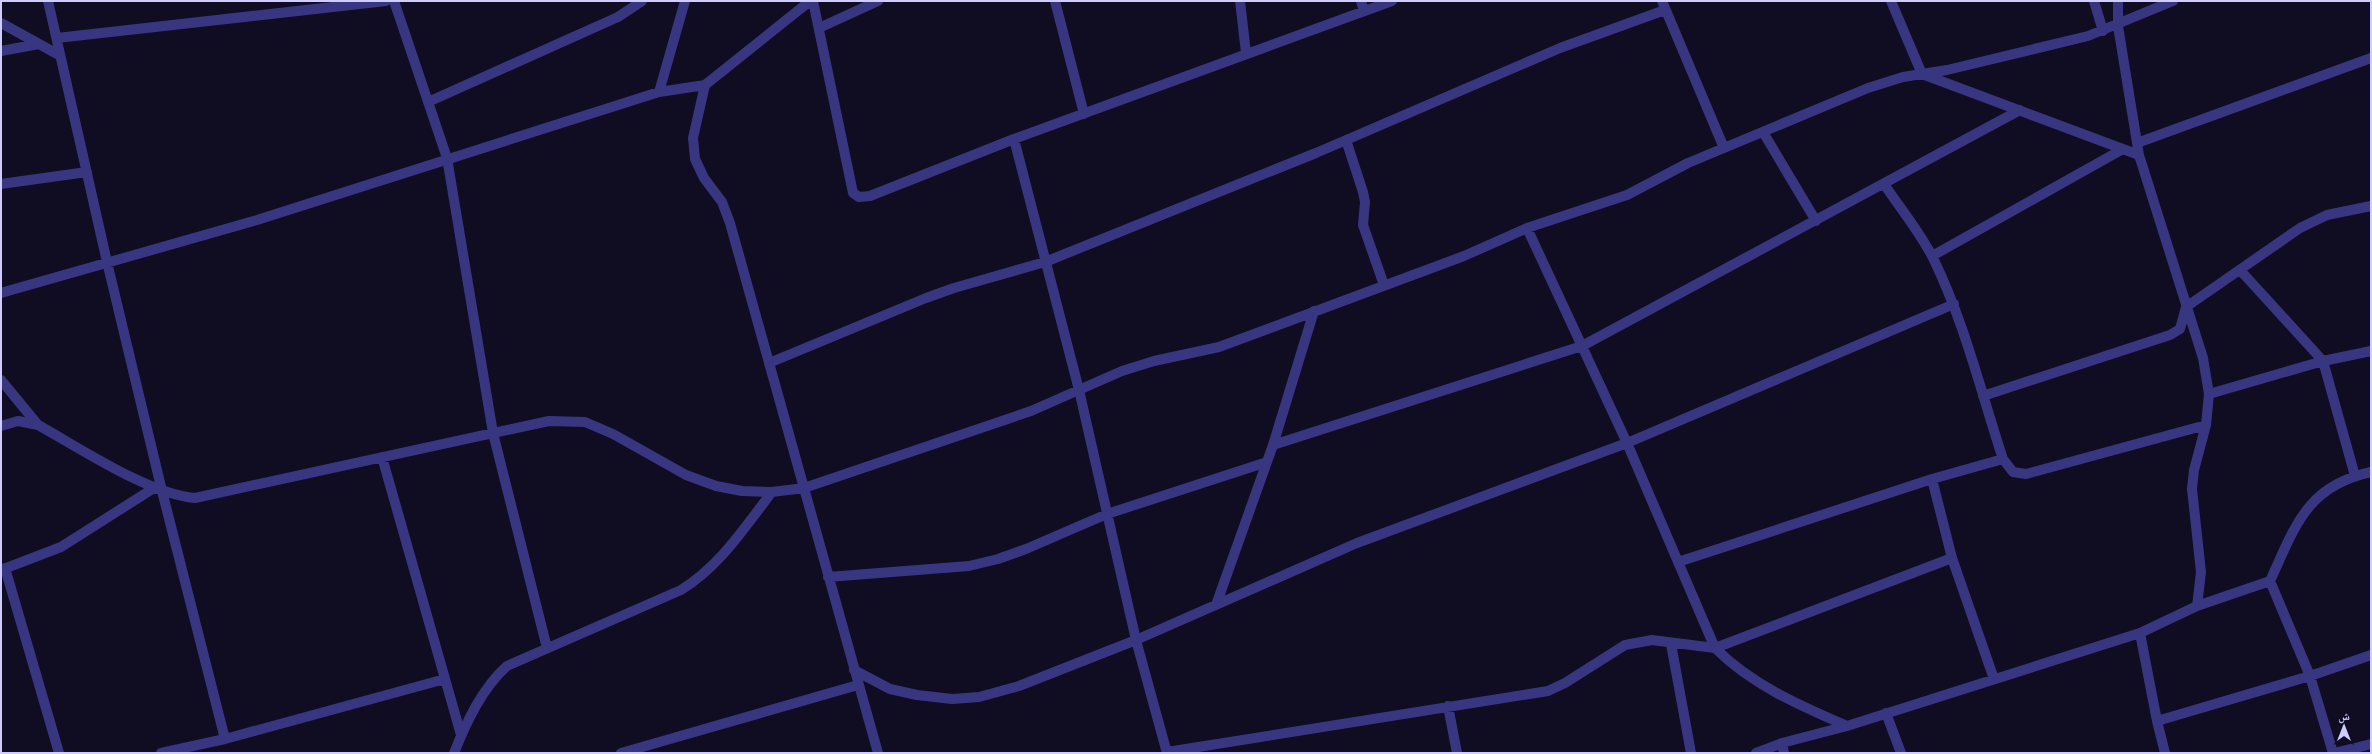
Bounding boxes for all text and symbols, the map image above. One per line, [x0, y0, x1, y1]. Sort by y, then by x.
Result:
north arrow [2324, 706, 2364, 746]
text: ش [2338, 709, 2350, 724]

